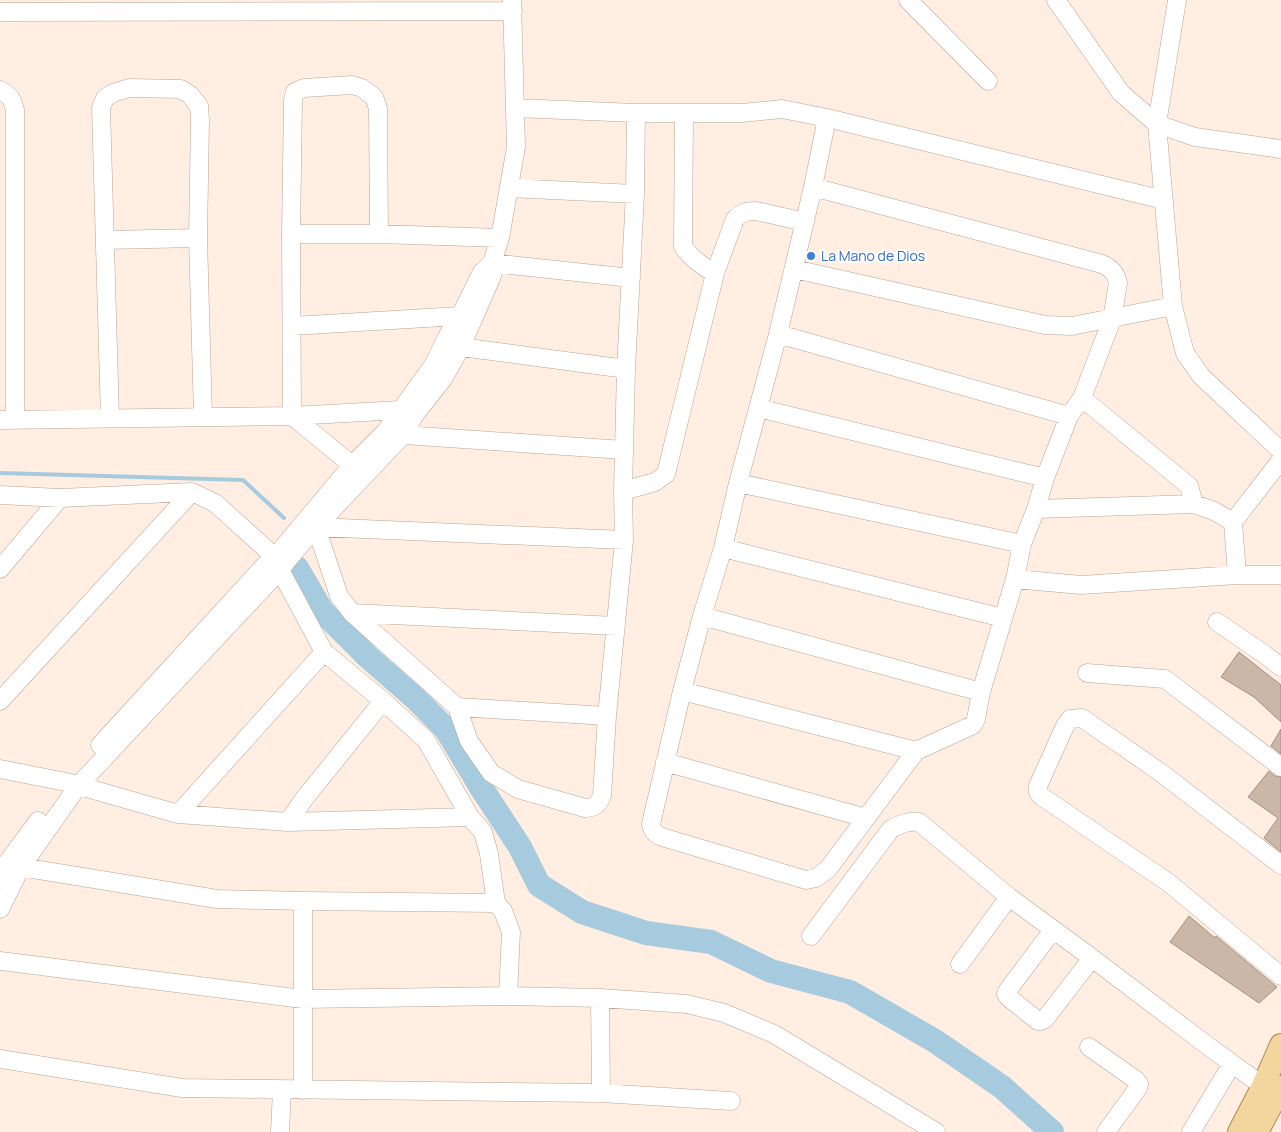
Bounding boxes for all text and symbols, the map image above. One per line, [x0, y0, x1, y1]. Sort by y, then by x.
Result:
place label: La Mano de Dios [821, 246, 925, 265]
marker: La Mano de Dios [805, 250, 817, 262]

